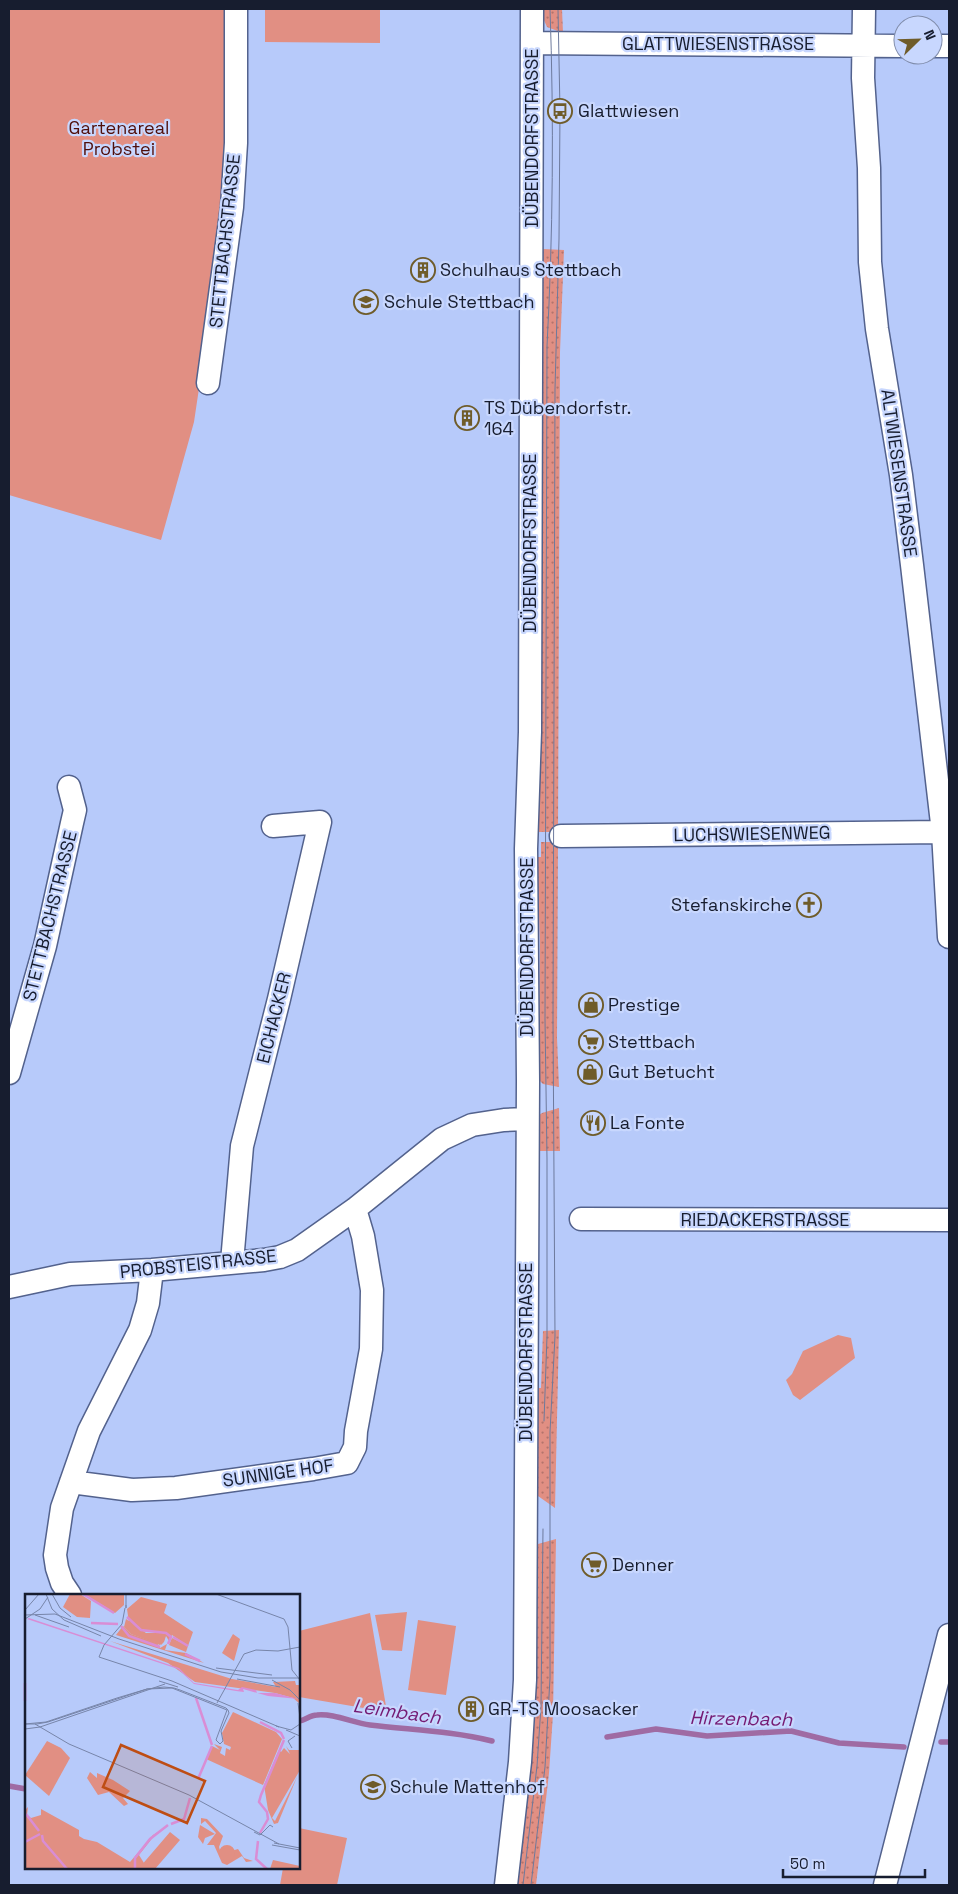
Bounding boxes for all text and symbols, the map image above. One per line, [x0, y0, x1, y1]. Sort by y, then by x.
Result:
north arrow [893, 15, 943, 65]
text: N [920, 27, 940, 43]
street label: GLATTWIESENSTRASSE [622, 32, 814, 55]
street label: DÜBENDORFSTRASSE [520, 49, 543, 227]
bus stop icon: Glattwiesen [547, 98, 573, 124]
place label: Glattwiesen [578, 99, 679, 122]
park label: Gartenareal Probstei [69, 116, 169, 160]
street label: STETTBACHSTRASSE [204, 153, 245, 329]
building icon: Schulhaus Stettbach [410, 257, 436, 283]
place label: Schulhaus Stettbach [440, 258, 622, 281]
school or university icon: Schule Stettbach [353, 289, 379, 315]
place label: Schule Stettbach [384, 290, 535, 313]
street label: ALTWIESENSTRASSE [876, 387, 923, 558]
place label: TS Dübendorfstr. 164 [484, 396, 631, 440]
building icon: TS Dübendorfstr. 164 [454, 405, 480, 431]
street label: DÜBENDORFSTRASSE [518, 454, 541, 632]
street label: LUCHSWIESENWEG [673, 821, 831, 846]
street label: STETTBACHSTRASSE [17, 828, 82, 1003]
street label: DÜBENDORFSTRASSE [515, 858, 538, 1036]
church icon: Stefanskirche [796, 892, 822, 918]
place label: Stefanskirche [671, 893, 792, 916]
street label: EICHACKER [251, 970, 296, 1066]
shop icon: Prestige [578, 992, 604, 1018]
place label: Prestige [608, 993, 680, 1016]
supermarket icon: Stettbach [578, 1029, 604, 1055]
place label: Stettbach [608, 1030, 695, 1053]
shop icon: Gut Betucht [577, 1059, 603, 1085]
place label: Gut Betucht [608, 1060, 715, 1083]
restaurant icon: La Fonte [580, 1110, 606, 1136]
place label: La Fonte [610, 1111, 685, 1134]
street label: RIEDACKERSTRASSE [681, 1208, 849, 1231]
street label: PROBSTEISTRASSE [119, 1244, 277, 1283]
street label: DÜBENDORFSTRASSE [514, 1263, 537, 1441]
street label: SUNNIGE HOF [221, 1453, 335, 1492]
supermarket icon: Denner [581, 1552, 607, 1578]
place label: Denner [612, 1553, 674, 1576]
inset map [25, 1594, 300, 1869]
water label: Leimbach [351, 1693, 443, 1730]
building icon: GR-TS Moosacker [458, 1696, 484, 1722]
place label: GR-TS Moosacker [488, 1697, 639, 1720]
water label: Hirzenbach [689, 1705, 793, 1732]
school or university icon: Schule Mattenhof [360, 1774, 386, 1800]
place label: Schule Mattenhof [390, 1775, 545, 1798]
scale bar [783, 1846, 926, 1878]
text: 50 m [790, 1854, 825, 1873]

